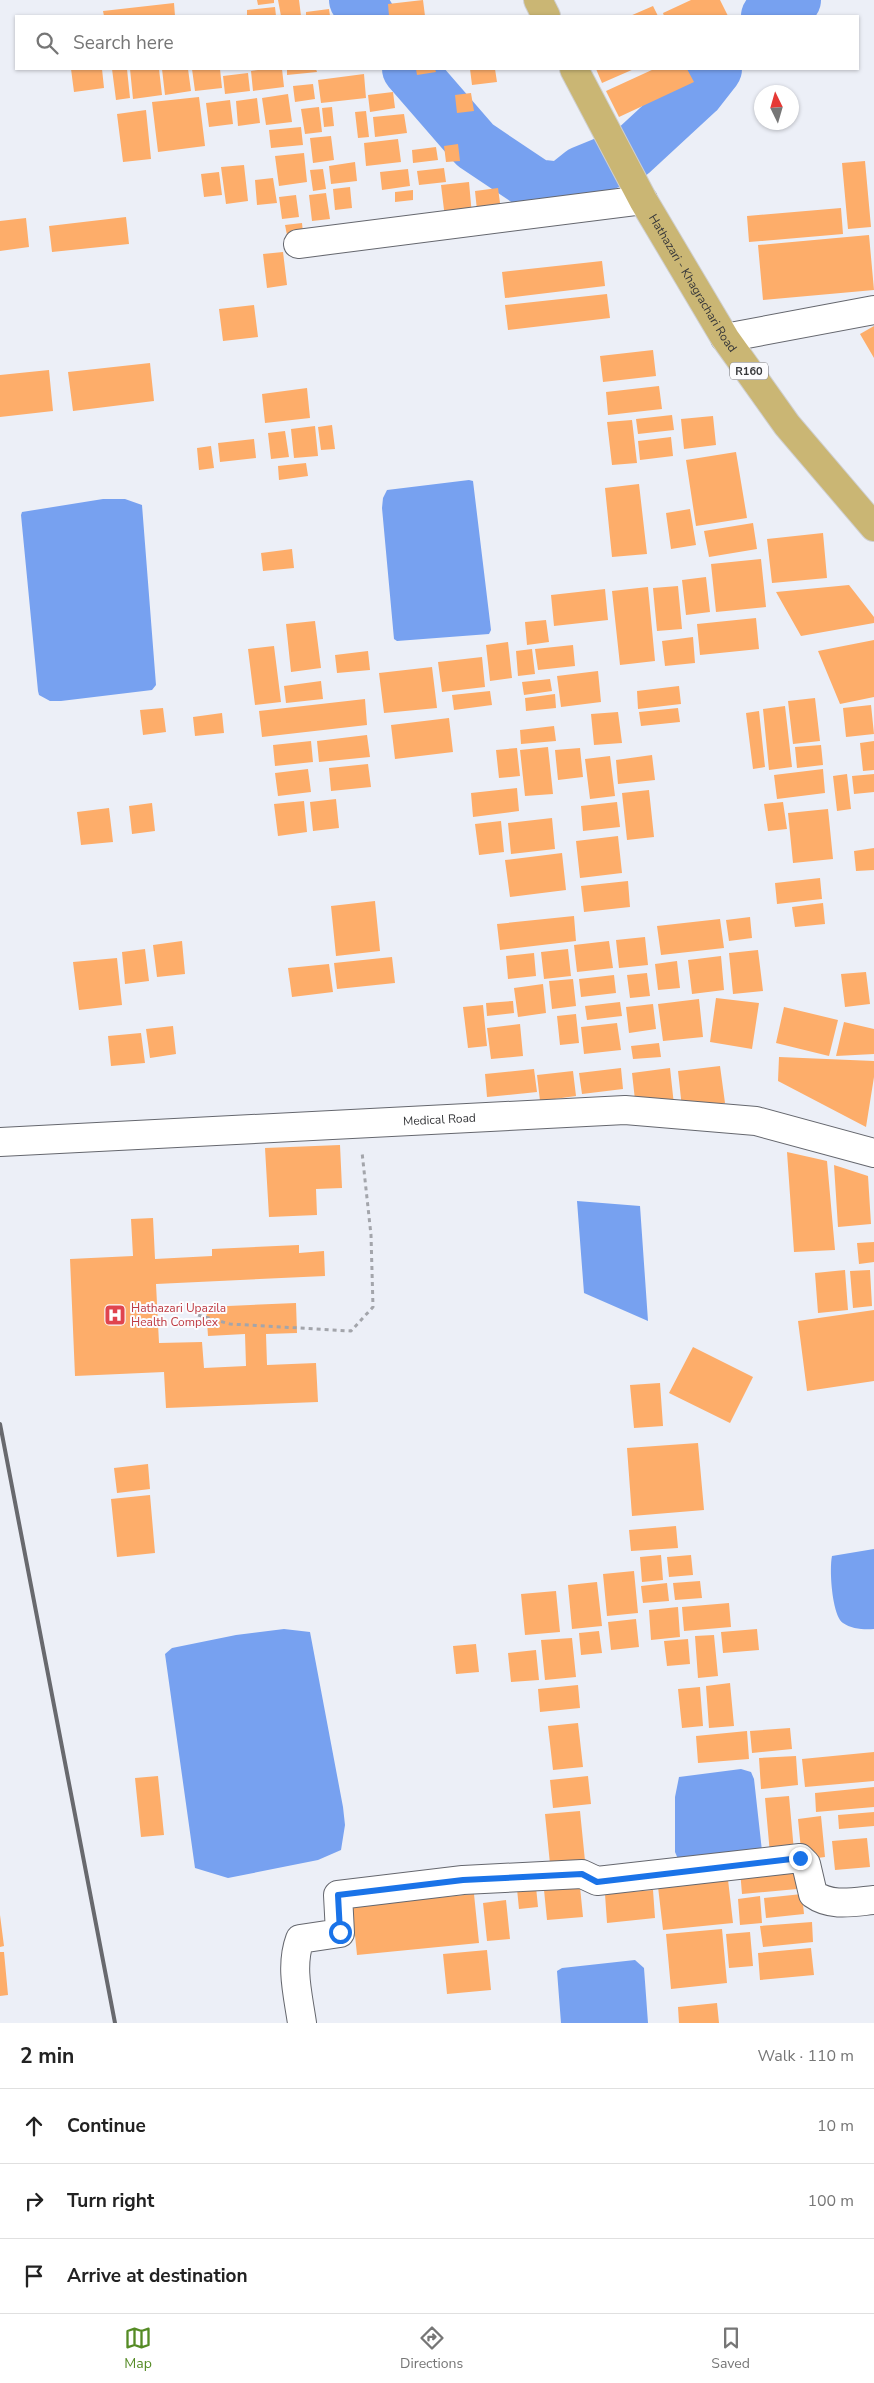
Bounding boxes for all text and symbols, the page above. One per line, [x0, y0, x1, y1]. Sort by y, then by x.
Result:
search box [15, 15, 859, 70]
icon: search [33, 29, 61, 57]
text: Search here [73, 30, 174, 56]
north arrow [754, 85, 799, 130]
street label: Hathazari - Khagrachari Road [645, 211, 741, 355]
road number: R160 [730, 362, 768, 380]
street label: Medical Road [403, 1110, 476, 1129]
place label: Hathazari Upazila Health Complex [131, 1300, 226, 1330]
hospital icon: Hathazari Upazila Health Complex [103, 1303, 127, 1327]
route end [789, 1847, 812, 1870]
route start [329, 1921, 352, 1944]
text: 2 min [20, 2042, 74, 2070]
text: Walk · 110 m [758, 2045, 854, 2067]
icon: ahead [20, 2112, 48, 2140]
text: Continue [67, 2113, 146, 2139]
text: 10 m [817, 2115, 854, 2137]
icon: right [20, 2187, 48, 2215]
text: Turn right [67, 2188, 154, 2214]
text: 100 m [807, 2190, 854, 2212]
icon: arrive [20, 2262, 48, 2290]
text: Arrive at destination [67, 2263, 248, 2289]
tab: Map [124, 2324, 152, 2373]
tab: Directions [400, 2324, 463, 2373]
tab: Saved [711, 2324, 750, 2373]

